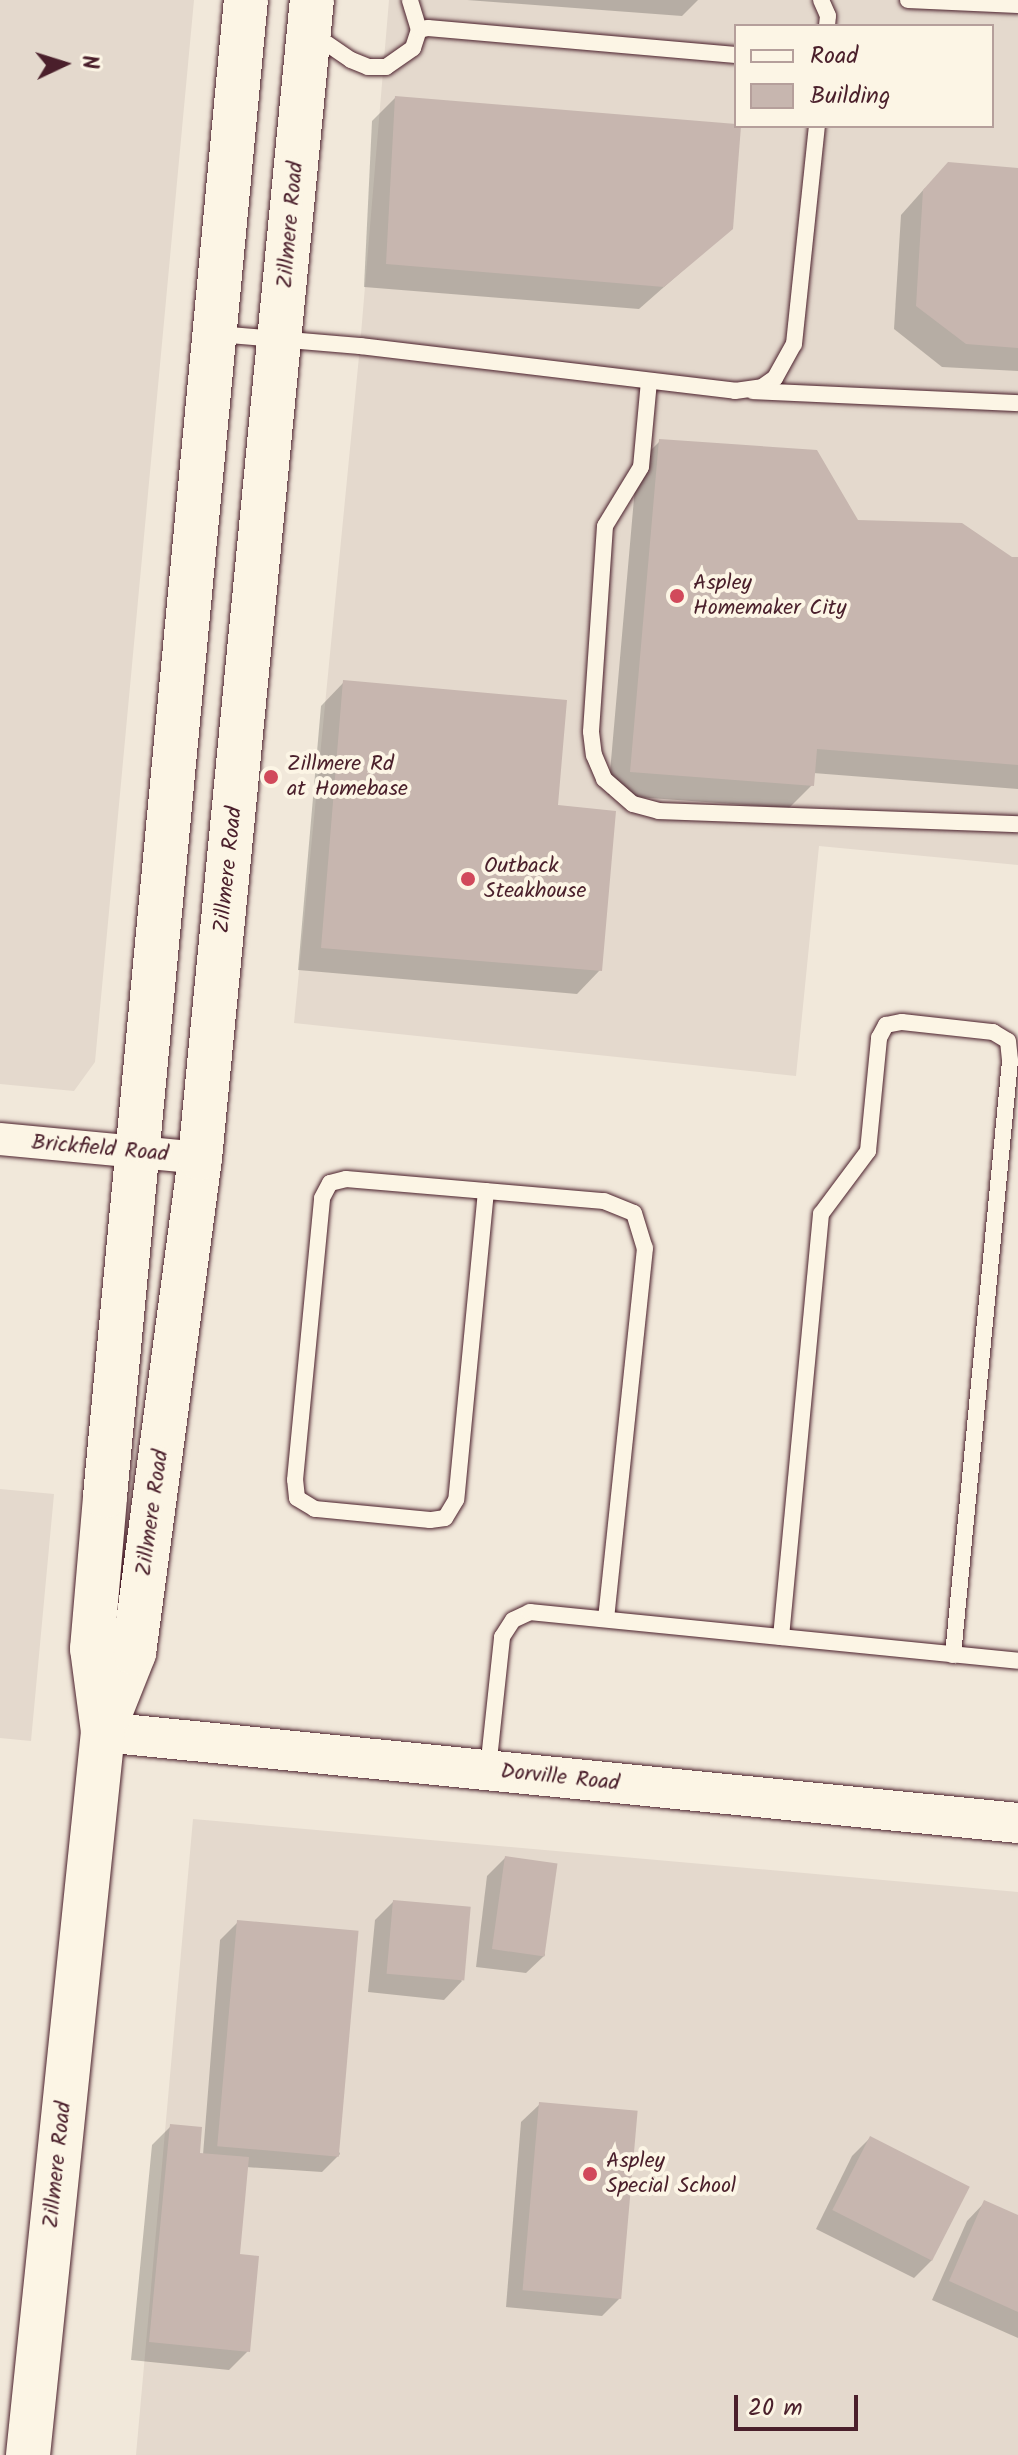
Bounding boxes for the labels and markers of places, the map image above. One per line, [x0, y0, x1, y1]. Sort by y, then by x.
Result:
place label: Aspley Homemaker City [693, 570, 847, 622]
marker: Aspley Homemaker City [668, 587, 686, 605]
place label: Zillmere Rd at Homebase [287, 751, 408, 802]
marker: Zillmere Rd at Homebase [262, 768, 280, 786]
place label: Outback Steakhouse [484, 853, 586, 904]
marker: Outback Steakhouse [459, 870, 477, 888]
place label: Aspley Special School [606, 2148, 736, 2200]
marker: Aspley Special School [581, 2165, 599, 2183]

